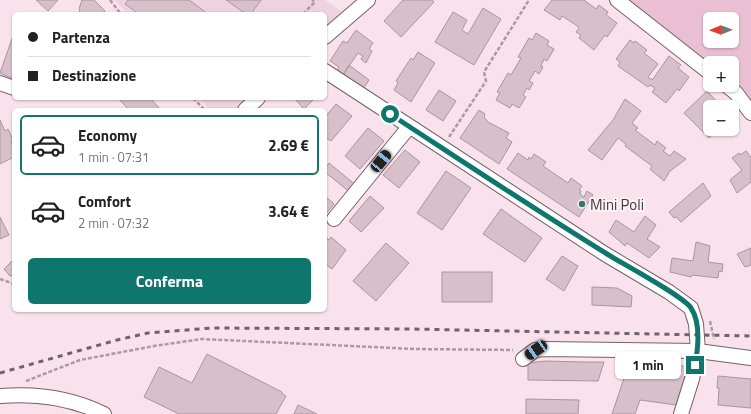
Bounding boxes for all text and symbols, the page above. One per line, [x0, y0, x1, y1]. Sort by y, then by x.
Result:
north arrow [703, 12, 739, 48]
map controls [703, 12, 739, 136]
text: Partenza [52, 26, 110, 49]
button: + [703, 56, 739, 92]
text: Destinazione [52, 64, 136, 87]
button: − [703, 100, 739, 136]
route start [381, 105, 399, 123]
text: Economy [78, 124, 137, 147]
icon: car [30, 127, 66, 163]
text: 2.69 € [268, 134, 309, 157]
text: 1 min · 07:31 [78, 147, 149, 167]
car [369, 148, 393, 174]
text: Comfort [78, 190, 131, 213]
icon: car [30, 193, 66, 229]
place label: Mini Poli [590, 193, 644, 216]
marker: Mini Poli [577, 199, 587, 209]
text: 3.64 € [268, 200, 309, 223]
text: 2 min · 07:32 [78, 213, 149, 233]
button: Conferma [28, 258, 311, 304]
car [523, 338, 549, 362]
callout: 1 min [615, 351, 681, 379]
text: 1 min [632, 355, 664, 375]
route end [686, 356, 704, 374]

